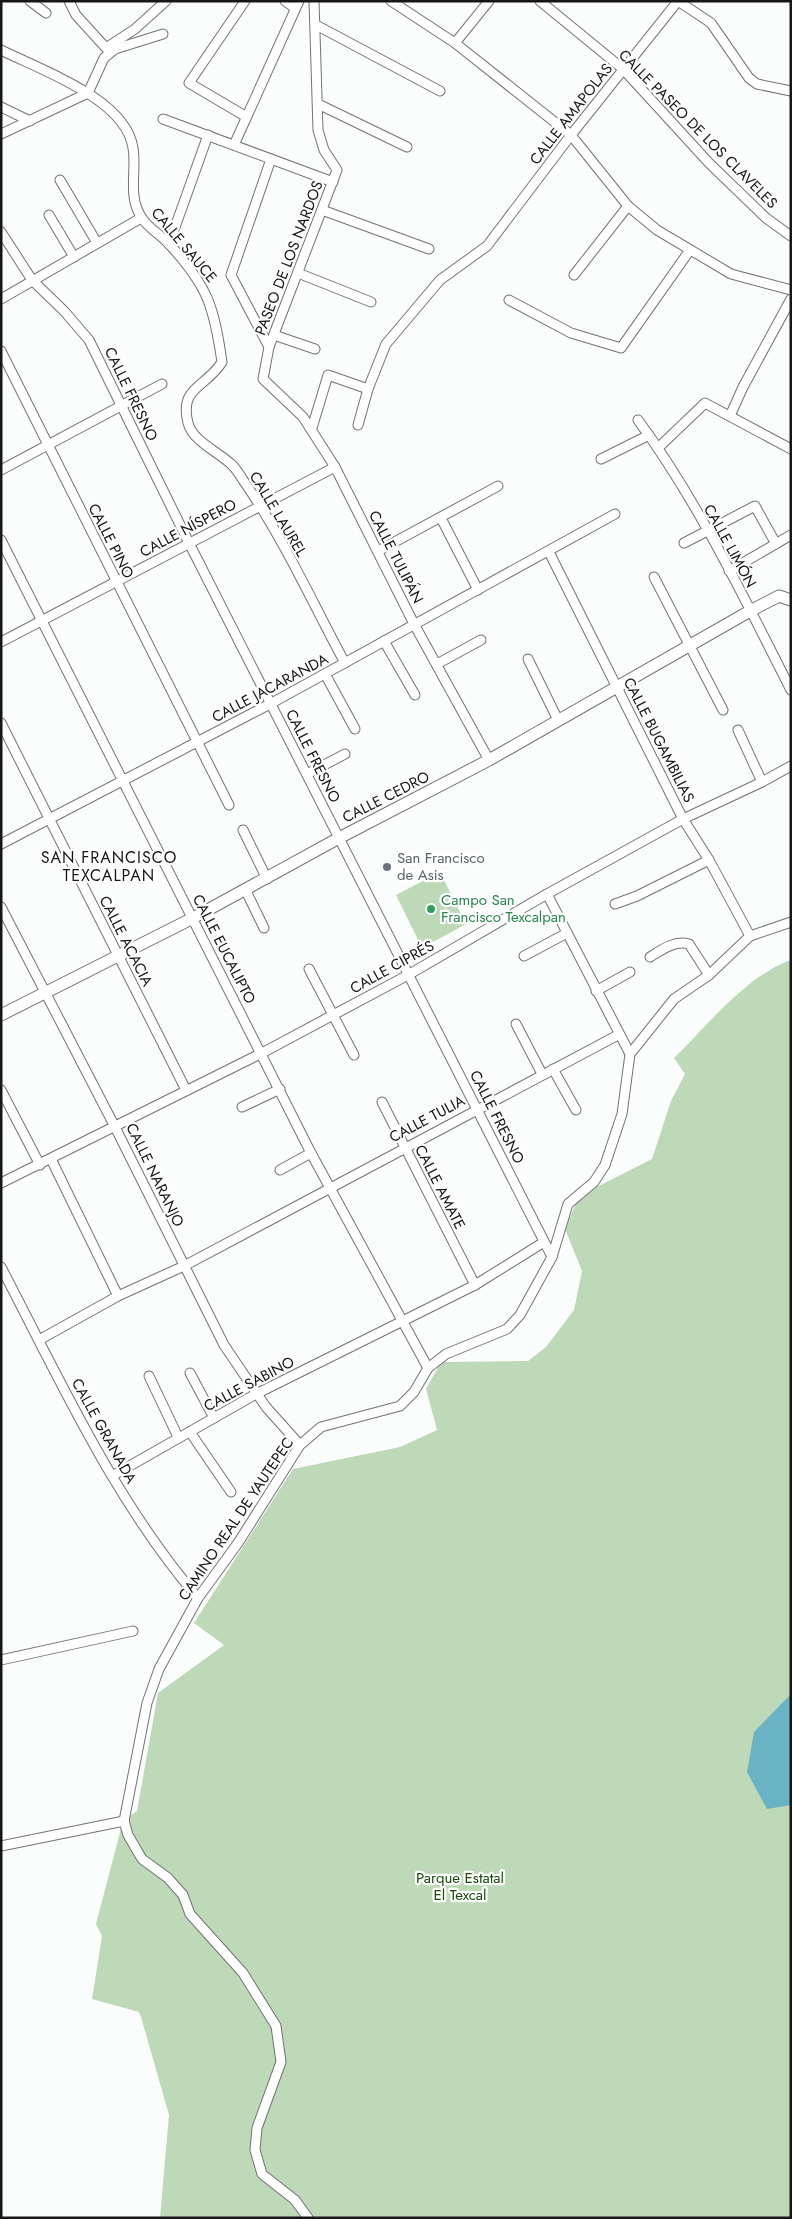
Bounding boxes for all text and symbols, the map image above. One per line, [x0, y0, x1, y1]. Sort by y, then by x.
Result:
street label: CALLE PASEO DE LOS CLAVELES [613, 44, 783, 214]
street label: CALLE AMAPOLAS [524, 59, 618, 169]
street label: PASEO DE LOS NARDOS [249, 178, 329, 338]
street label: CALLE SAUCE [146, 203, 222, 287]
street label: CALLE FRESNO [99, 343, 163, 445]
street label: CALLE LAUREL [244, 467, 312, 561]
street label: CALLE NÍSPERO [136, 493, 240, 563]
street label: CALLE PINO [83, 500, 139, 582]
street label: CALLE LIMÓN [698, 500, 762, 592]
street label: CALLE TULIPÁN [363, 507, 429, 607]
street label: CALLE JACARANDA [208, 648, 332, 728]
street label: CALLE BUGAMBILIAS [618, 674, 700, 806]
street label: CALLE FRESNO [280, 706, 346, 807]
street label: CALLE CEDRO [339, 766, 434, 828]
district label: SAN FRANCISCO TEXCALPAN [41, 846, 177, 887]
place label: San Francisco de Asis [397, 847, 485, 886]
marker: San Francisco de Asis [381, 861, 393, 873]
place label: Campo San Francisco Texcalpan [441, 889, 566, 928]
street label: CALLE EUCALIPTO [187, 891, 261, 1008]
street label: CALLE ACACIA [94, 892, 158, 990]
marker: Campo San Francisco Texcalpan [425, 903, 437, 915]
street label: CALLE CIPRÉS [346, 935, 438, 999]
street label: CALLE FRESNO [464, 1067, 530, 1168]
street label: CALLE TULIA [385, 1090, 469, 1148]
street label: CALLE NARANJO [120, 1119, 190, 1231]
street label: CALLE AMATE [409, 1141, 471, 1233]
street label: CALLE SABINO [200, 1351, 298, 1417]
street label: CALLE GRANADA [66, 1374, 142, 1488]
street label: CAMINO REAL DE YAUTEPEC [173, 1433, 299, 1605]
park label: Parque Estatal El Texcal [416, 1867, 504, 1906]

